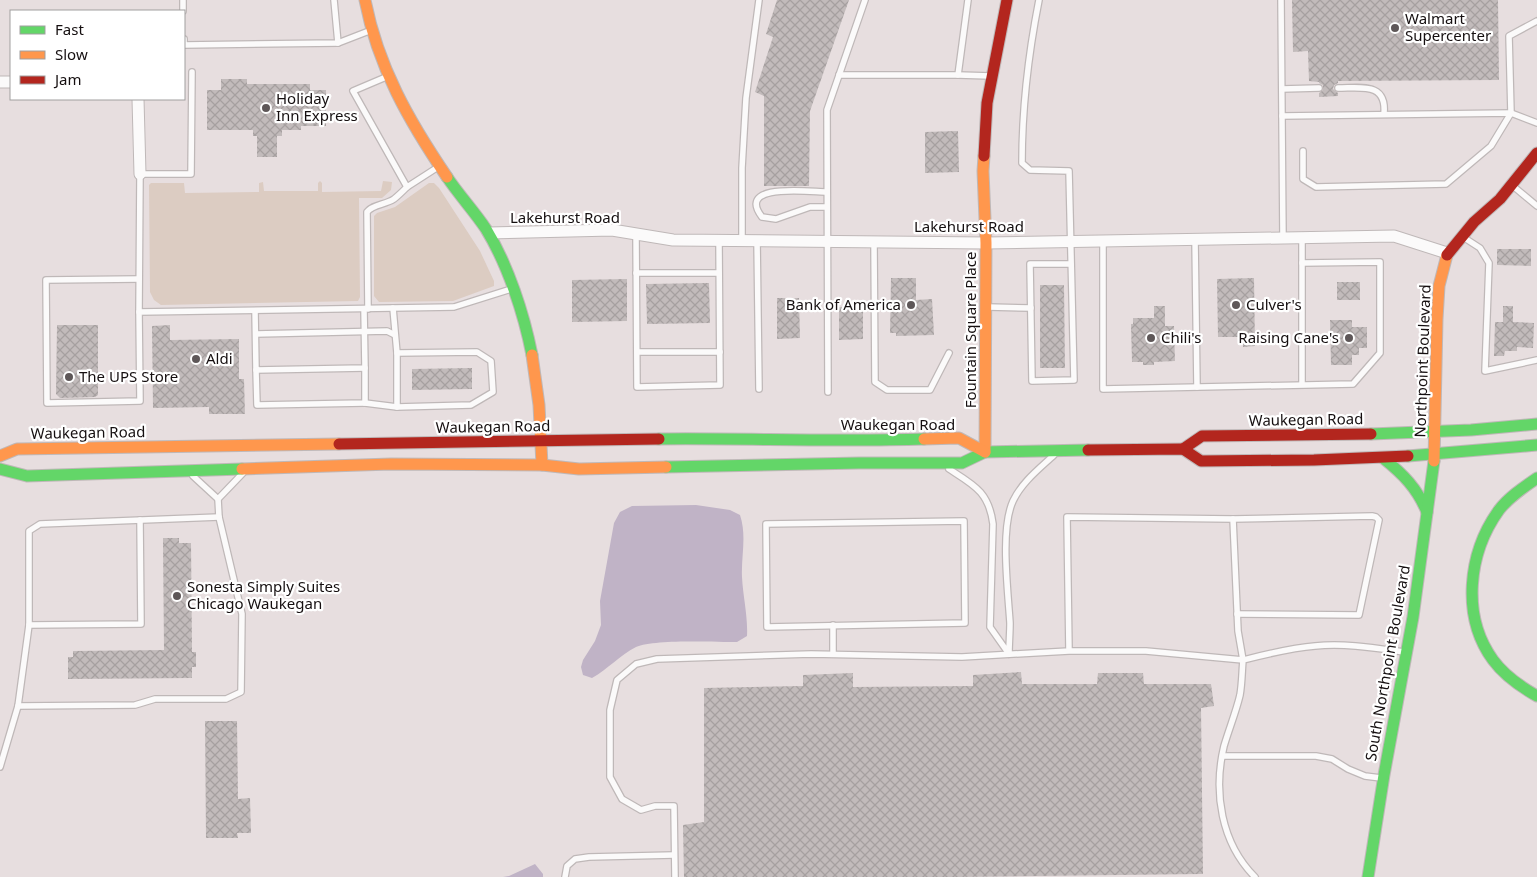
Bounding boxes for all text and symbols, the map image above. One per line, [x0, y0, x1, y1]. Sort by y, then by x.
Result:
place label: Walmart Supercenter [1405, 8, 1491, 45]
legend [10, 10, 185, 100]
text: Fast [55, 19, 84, 39]
marker: Walmart Supercenter [1389, 22, 1401, 34]
text: Slow [55, 44, 88, 64]
text: Jam [53, 69, 82, 89]
place label: Holiday Inn Express [276, 88, 358, 125]
marker: Holiday Inn Express [260, 102, 272, 114]
street label: Lakehurst Road [510, 207, 620, 227]
street label: Lakehurst Road [914, 216, 1024, 236]
street label: Fountain Square Place [960, 252, 980, 408]
street label: Northpoint Boulevard [1409, 284, 1435, 438]
place label: Bank of America [786, 294, 901, 314]
place label: Culver's [1246, 294, 1302, 314]
marker: Bank of America [905, 299, 917, 311]
marker: Culver's [1230, 299, 1242, 311]
place label: Chili's [1161, 327, 1201, 347]
place label: Raising Cane's [1238, 327, 1339, 347]
marker: Chili's [1145, 332, 1157, 344]
marker: Raising Cane's [1343, 332, 1355, 344]
place label: Aldi [206, 348, 233, 368]
marker: Aldi [190, 353, 202, 365]
place label: The UPS Store [79, 366, 178, 386]
marker: The UPS Store [63, 371, 75, 383]
street label: Waukegan Road [1248, 408, 1363, 430]
street label: Waukegan Road [841, 414, 955, 434]
street label: Waukegan Road [435, 415, 550, 437]
street label: Waukegan Road [30, 421, 145, 443]
street label: South Northpoint Boulevard [1360, 563, 1414, 762]
place label: Sonesta Simply Suites Chicago Waukegan [187, 576, 340, 613]
marker: Sonesta Simply Suites Chicago Waukegan [171, 590, 183, 602]

